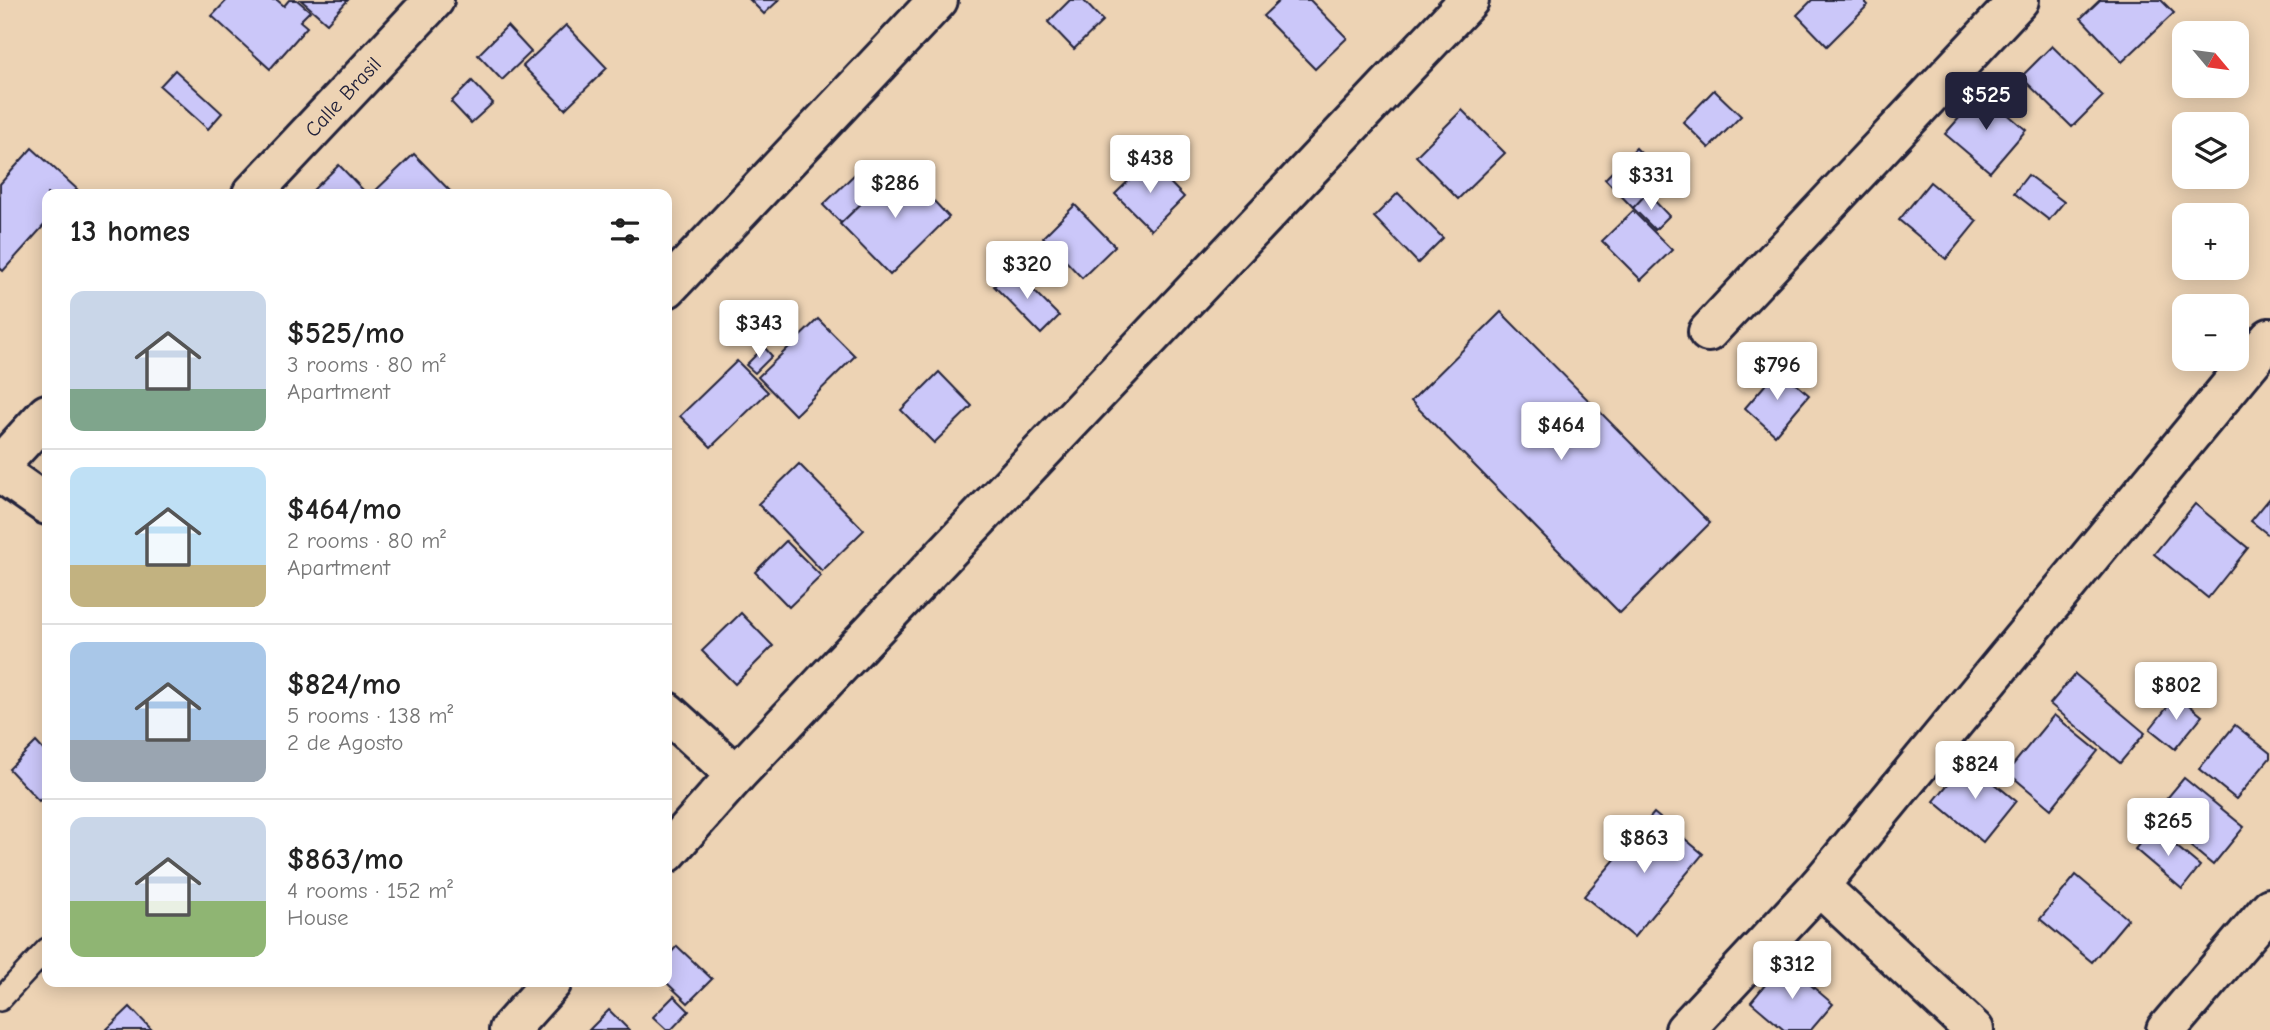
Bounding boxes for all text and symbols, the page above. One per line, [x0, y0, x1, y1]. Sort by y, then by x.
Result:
north arrow [2172, 21, 2249, 98]
map controls [2172, 21, 2249, 371]
street label: Calle Brasil [300, 52, 386, 142]
pin: $525 [1945, 72, 2027, 132]
text: $525 [1961, 81, 2011, 108]
button: layers [2172, 112, 2249, 189]
pin: $438 [1109, 136, 1191, 195]
text: $438 [1126, 144, 1174, 171]
pin: $331 [1610, 152, 1692, 212]
pin: $286 [854, 160, 936, 220]
text: $331 [1628, 161, 1674, 188]
text: $286 [870, 169, 920, 196]
button: + [2172, 203, 2249, 280]
icon: filters [606, 212, 644, 250]
text: 13 homes [70, 214, 190, 249]
pin: $320 [986, 242, 1068, 301]
text: $320 [1002, 250, 1052, 277]
button: − [2172, 294, 2249, 371]
pin: $343 [718, 300, 800, 360]
text: $343 [735, 309, 783, 336]
text: $525/mo [287, 316, 404, 351]
icon: home [126, 319, 210, 403]
pin: $796 [1736, 342, 1818, 402]
text: 3 rooms · 80 m² [287, 351, 446, 378]
text: $796 [1753, 351, 1801, 378]
text: Apartment [287, 378, 390, 405]
pin: $464 [1520, 402, 1602, 462]
text: $464 [1537, 411, 1585, 438]
text: $464/mo [287, 492, 401, 527]
icon: home [126, 495, 210, 579]
text: 2 rooms · 80 m² [287, 527, 446, 554]
text: Apartment [287, 554, 390, 581]
pin: $802 [2135, 662, 2217, 722]
text: $824/mo [287, 667, 401, 702]
icon: home [126, 670, 210, 754]
text: $802 [2151, 671, 2201, 698]
text: 5 rooms · 138 m² [287, 702, 453, 729]
text: 2 de Agosto [287, 729, 403, 756]
pin: $824 [1934, 742, 2016, 801]
text: $824 [1951, 750, 1999, 777]
pin: $265 [2127, 798, 2209, 858]
text: $265 [2143, 807, 2193, 834]
pin: $863 [1603, 816, 1685, 875]
text: $863 [1620, 824, 1669, 851]
text: $863/mo [287, 842, 403, 877]
icon: home [126, 845, 210, 929]
text: 4 rooms · 152 m² [287, 877, 453, 904]
text: House [287, 904, 349, 931]
pin: $312 [1751, 942, 1833, 1001]
text: $312 [1769, 950, 1815, 977]

